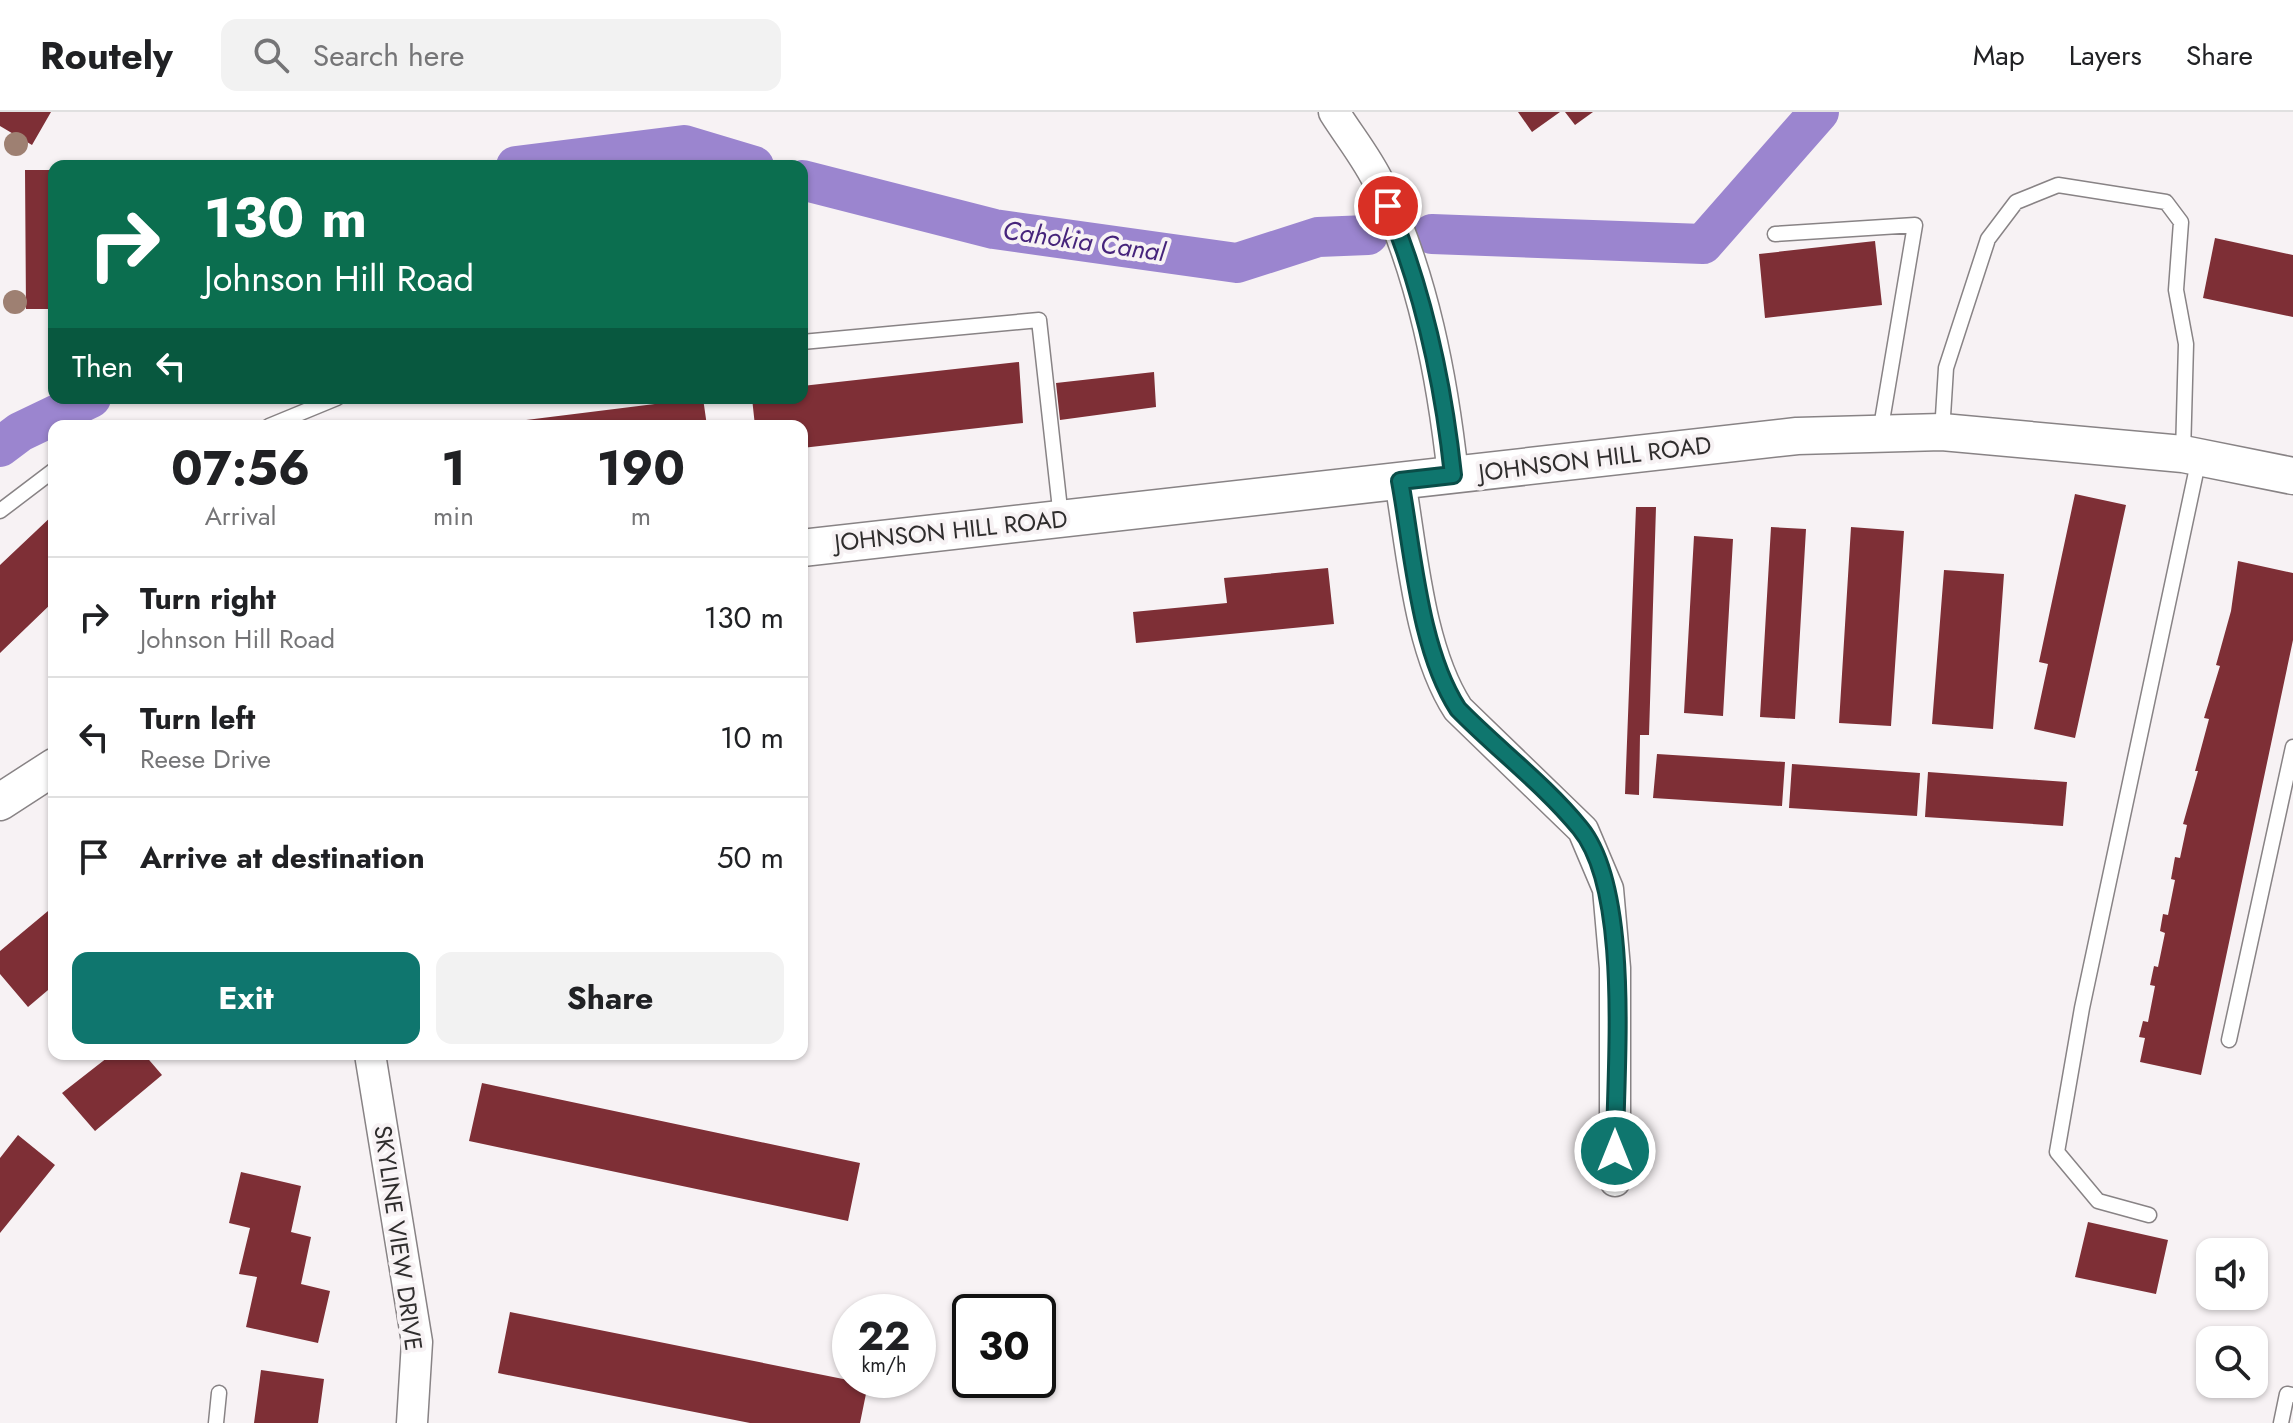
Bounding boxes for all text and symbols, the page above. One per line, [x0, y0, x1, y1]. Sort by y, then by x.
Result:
search box [221, 19, 781, 91]
text: Routely [40, 28, 173, 83]
icon: search [249, 33, 293, 77]
text: Search here [313, 34, 465, 77]
text: Map [1973, 35, 2025, 76]
text: Layers [2069, 35, 2142, 76]
text: Share [2186, 35, 2253, 76]
pin [1354, 172, 1422, 240]
text: 130 m [204, 177, 367, 258]
icon: arrive [1366, 184, 1410, 228]
icon: right [72, 192, 176, 296]
water label: Cahokia Canal [1000, 211, 1169, 271]
text: Johnson Hill Road [204, 252, 474, 304]
icon: left [149, 344, 193, 388]
text: Then [72, 345, 133, 388]
street label: JOHNSON HILL ROAD [1474, 427, 1713, 491]
text: 07:56 [171, 434, 310, 503]
text: 1 [441, 434, 466, 503]
text: 190 [597, 434, 685, 503]
text: Arrival [205, 497, 276, 535]
text: min [433, 497, 474, 535]
text: m [631, 497, 651, 535]
street label: JOHNSON HILL ROAD [830, 501, 1069, 560]
text: Turn right [140, 577, 276, 620]
icon: right [72, 595, 116, 639]
text: 130 m [704, 596, 784, 639]
text: Johnson Hill Road [140, 620, 335, 658]
text: Turn left [140, 697, 255, 740]
icon: left [72, 715, 116, 759]
text: 10 m [720, 716, 784, 759]
text: Reese Drive [140, 740, 271, 778]
icon: arrive [72, 835, 116, 879]
text: Arrive at destination [140, 836, 425, 879]
text: 50 m [717, 836, 784, 879]
button: Exit [72, 952, 420, 1044]
button: Share [436, 952, 784, 1044]
position arrow [1573, 1109, 1657, 1193]
street label: SKYLINE VIEW DRIVE [365, 1123, 432, 1353]
map controls [2196, 1238, 2268, 1398]
button: sound [2196, 1238, 2268, 1310]
speed limit sign: 30 [952, 1294, 1056, 1398]
text: 22 [858, 1307, 910, 1365]
button: search [2196, 1326, 2268, 1398]
text: km/h [861, 1351, 907, 1380]

